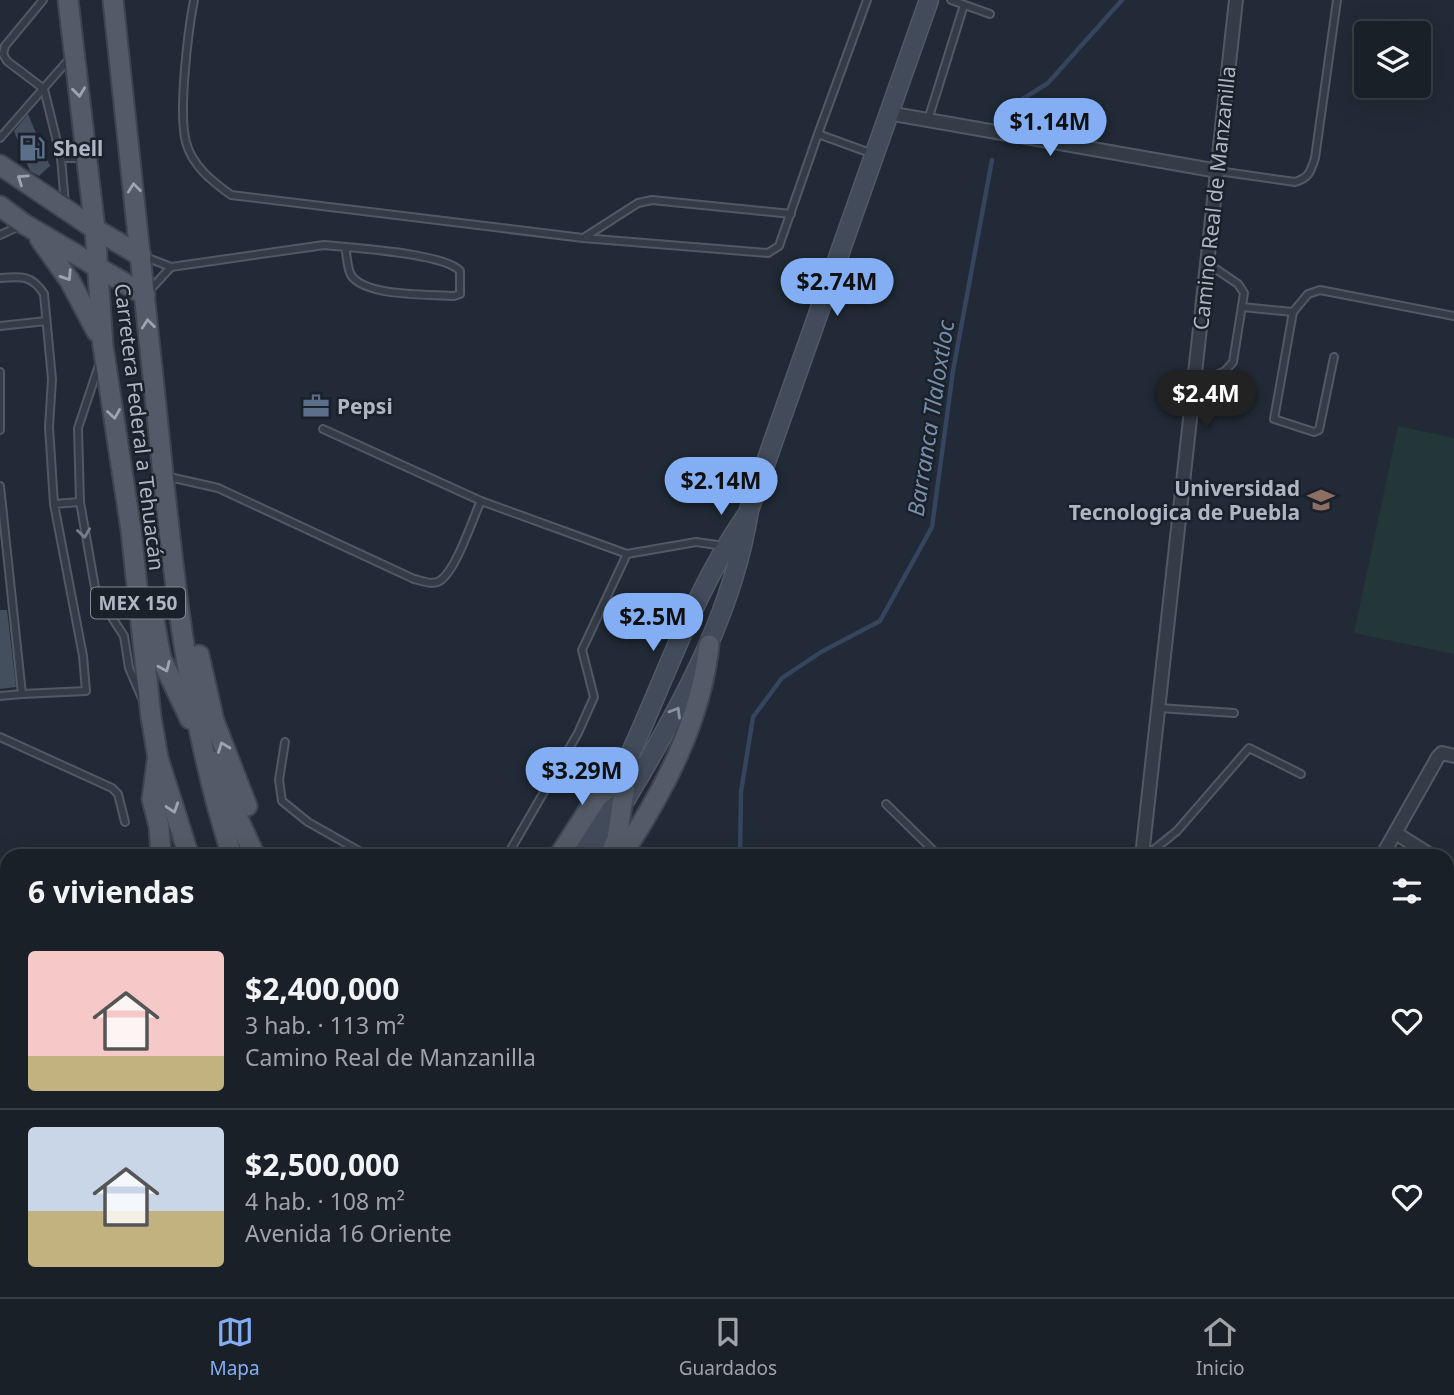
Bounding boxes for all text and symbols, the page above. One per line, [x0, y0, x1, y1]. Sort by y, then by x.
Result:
map controls [1354, 21, 1431, 98]
button: layers [1354, 21, 1431, 98]
street label: Camino Real de Manzanilla [1186, 65, 1242, 331]
one-way arrow [72, 86, 87, 98]
pin: $1.14M [993, 99, 1107, 158]
text: $1.14M [1010, 105, 1090, 137]
fuel station icon: Shell [17, 133, 47, 163]
place label: Shell [53, 134, 103, 162]
one-way arrow [17, 175, 30, 188]
one-way arrow [127, 182, 142, 193]
pin: $2.74M [780, 258, 894, 318]
text: $2.74M [797, 265, 877, 297]
one-way arrow [59, 269, 72, 282]
street label: Carretera Federal a Tehuacán [108, 282, 172, 572]
water label: Barranca Tlaloxtloc [899, 317, 961, 518]
one-way arrow [141, 318, 156, 330]
pin: $2.4M [1157, 370, 1255, 430]
text: $2.4M [1172, 377, 1240, 409]
office icon: Pepsi [301, 391, 331, 421]
place label: Pepsi [337, 392, 393, 420]
one-way arrow [106, 408, 121, 420]
pin: $2.14M [664, 458, 778, 517]
text: $2.14M [681, 464, 761, 496]
place label: Universidad Tecnologica de Puebla [1069, 474, 1300, 526]
school or university icon: Universidad Tecnologica de Puebla [1306, 485, 1336, 515]
one-way arrow [77, 527, 92, 539]
road number: MEX 150 [91, 588, 185, 618]
pin: $2.5M [604, 594, 702, 653]
text: $2.5M [619, 600, 687, 632]
one-way arrow [157, 660, 171, 672]
one-way arrow [668, 707, 681, 720]
one-way arrow [218, 741, 232, 753]
pin: $3.29M [525, 748, 639, 807]
text: $3.29M [542, 754, 622, 786]
one-way arrow [165, 801, 179, 813]
text: 6 viviendas [28, 871, 195, 912]
icon: filters [1388, 872, 1426, 910]
text: $2,400,000 [245, 968, 399, 1009]
icon: home [84, 979, 168, 1063]
icon: heart [1388, 1002, 1426, 1040]
text: 3 hab. · 113 m² [245, 1009, 405, 1041]
text: Camino Real de Manzanilla [245, 1041, 536, 1073]
text: $2,500,000 [245, 1144, 399, 1185]
icon: home [84, 1155, 168, 1239]
icon: heart [1388, 1178, 1426, 1216]
text: 4 hab. · 108 m² [245, 1185, 405, 1217]
text: Avenida 16 Oriente [245, 1217, 452, 1249]
tab: Mapa [209, 1313, 260, 1381]
tab: Guardados [679, 1313, 777, 1381]
tab: Inicio [1196, 1313, 1245, 1381]

